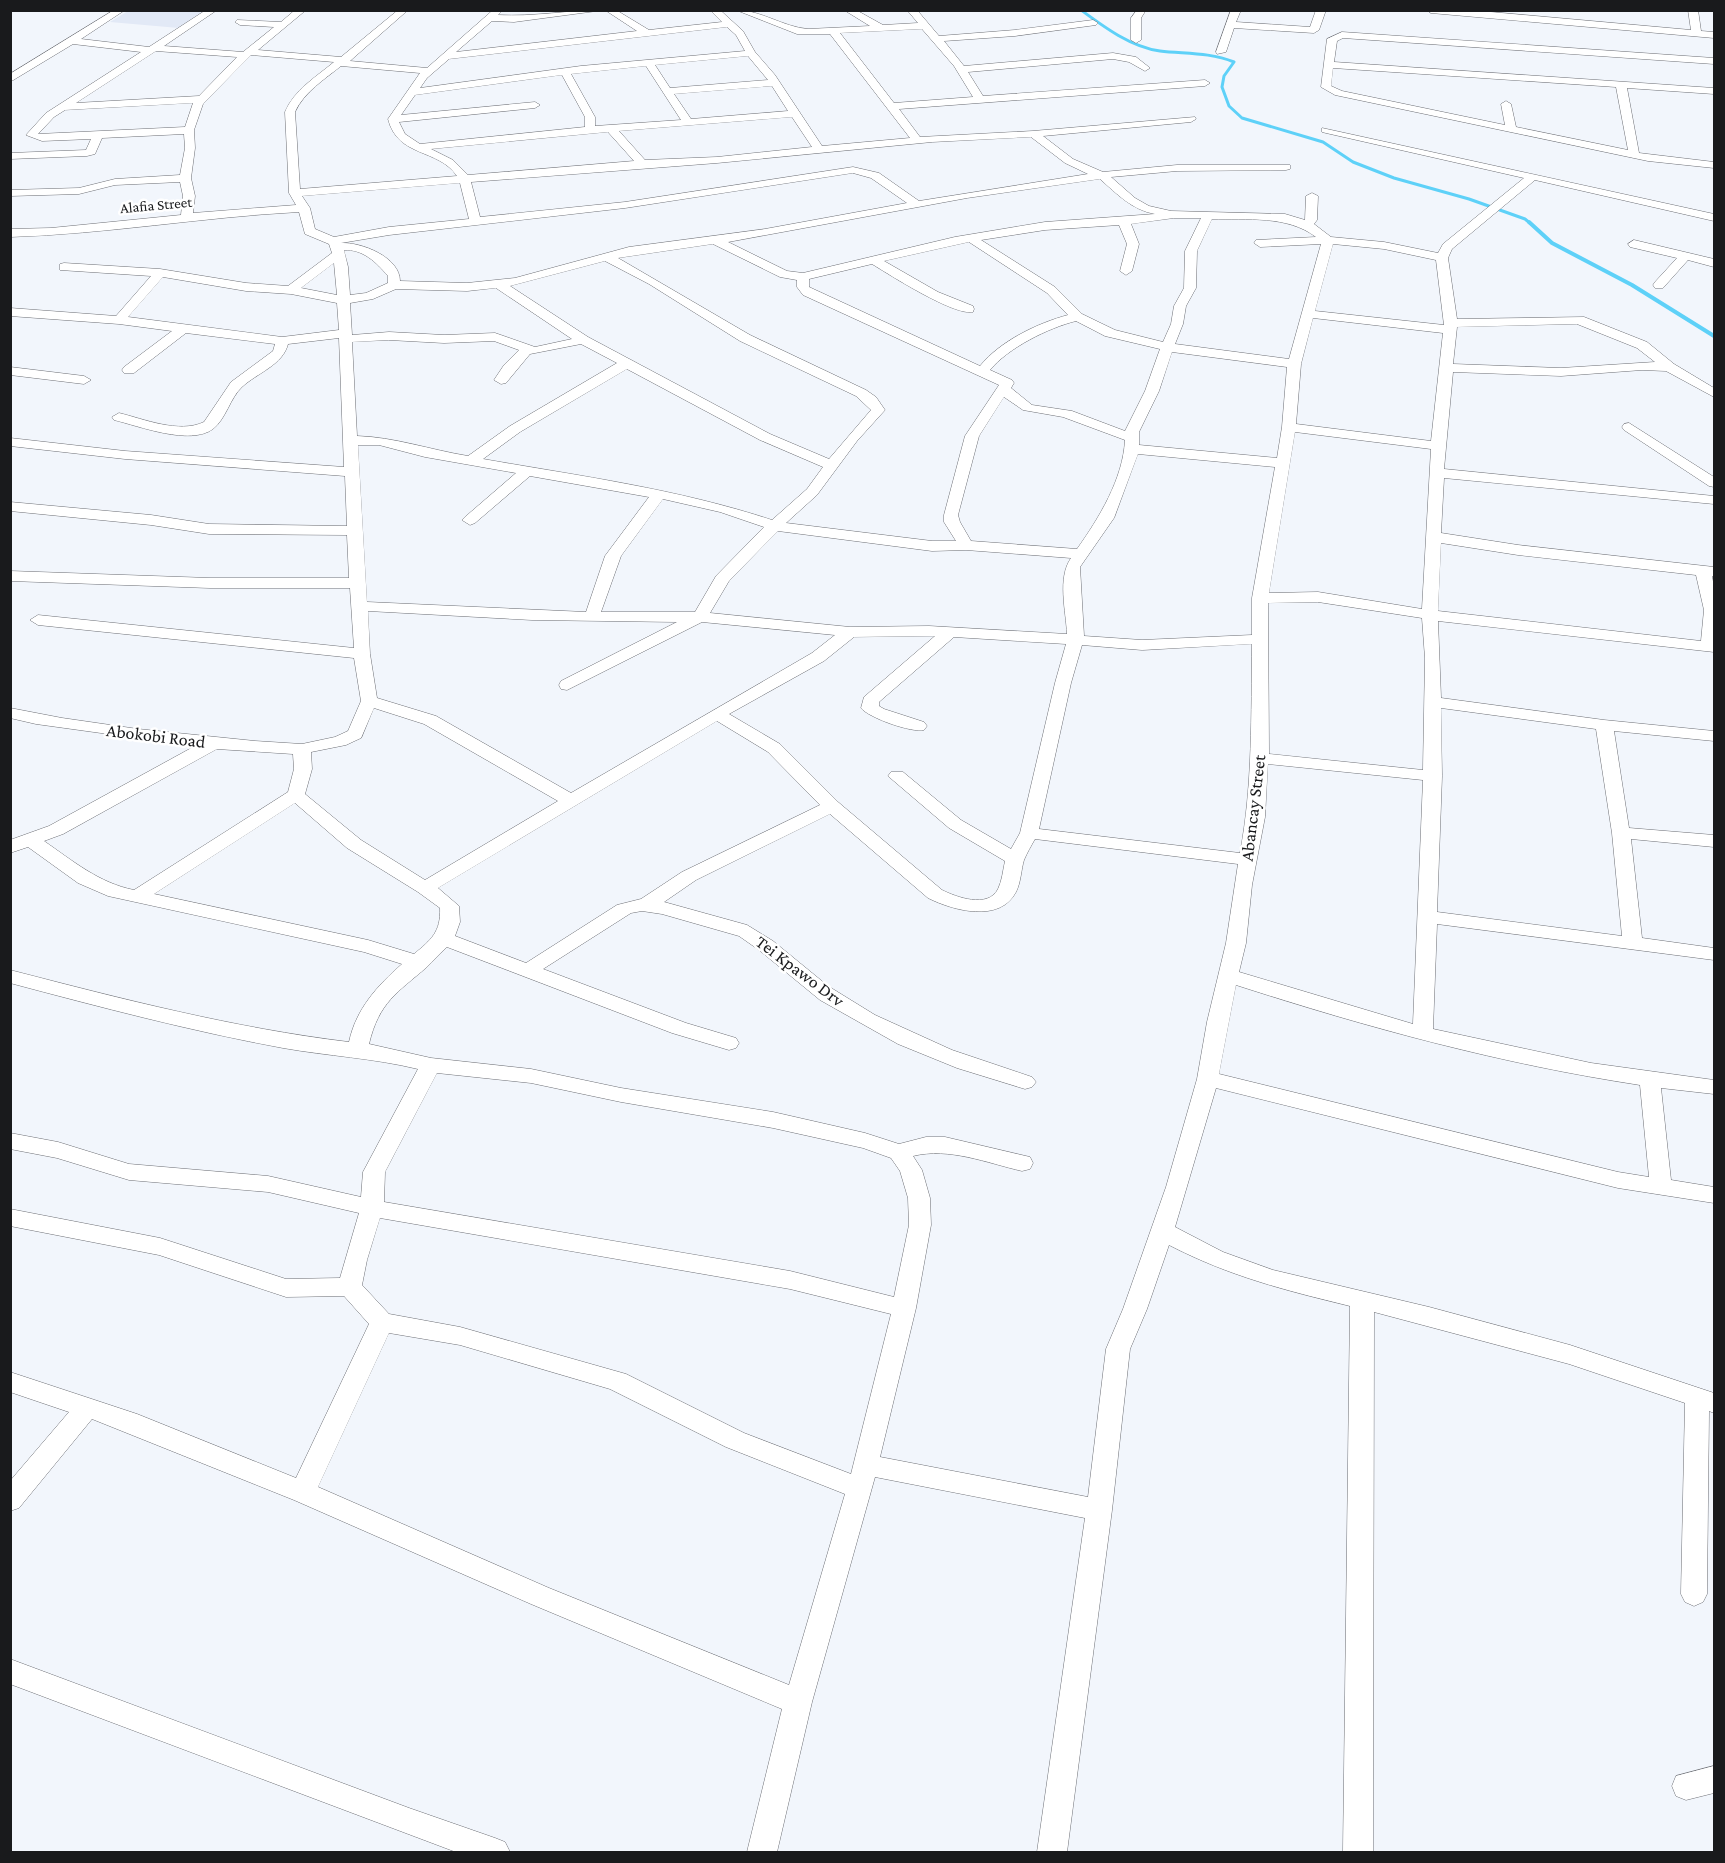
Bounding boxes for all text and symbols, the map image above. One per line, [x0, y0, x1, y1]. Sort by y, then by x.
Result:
street label: Alafia Street [119, 194, 194, 216]
street label: Abokobi Road [105, 720, 207, 752]
street label: Abancay Street [1237, 753, 1270, 862]
street label: Tei Kpawo Drv [752, 931, 849, 1011]

